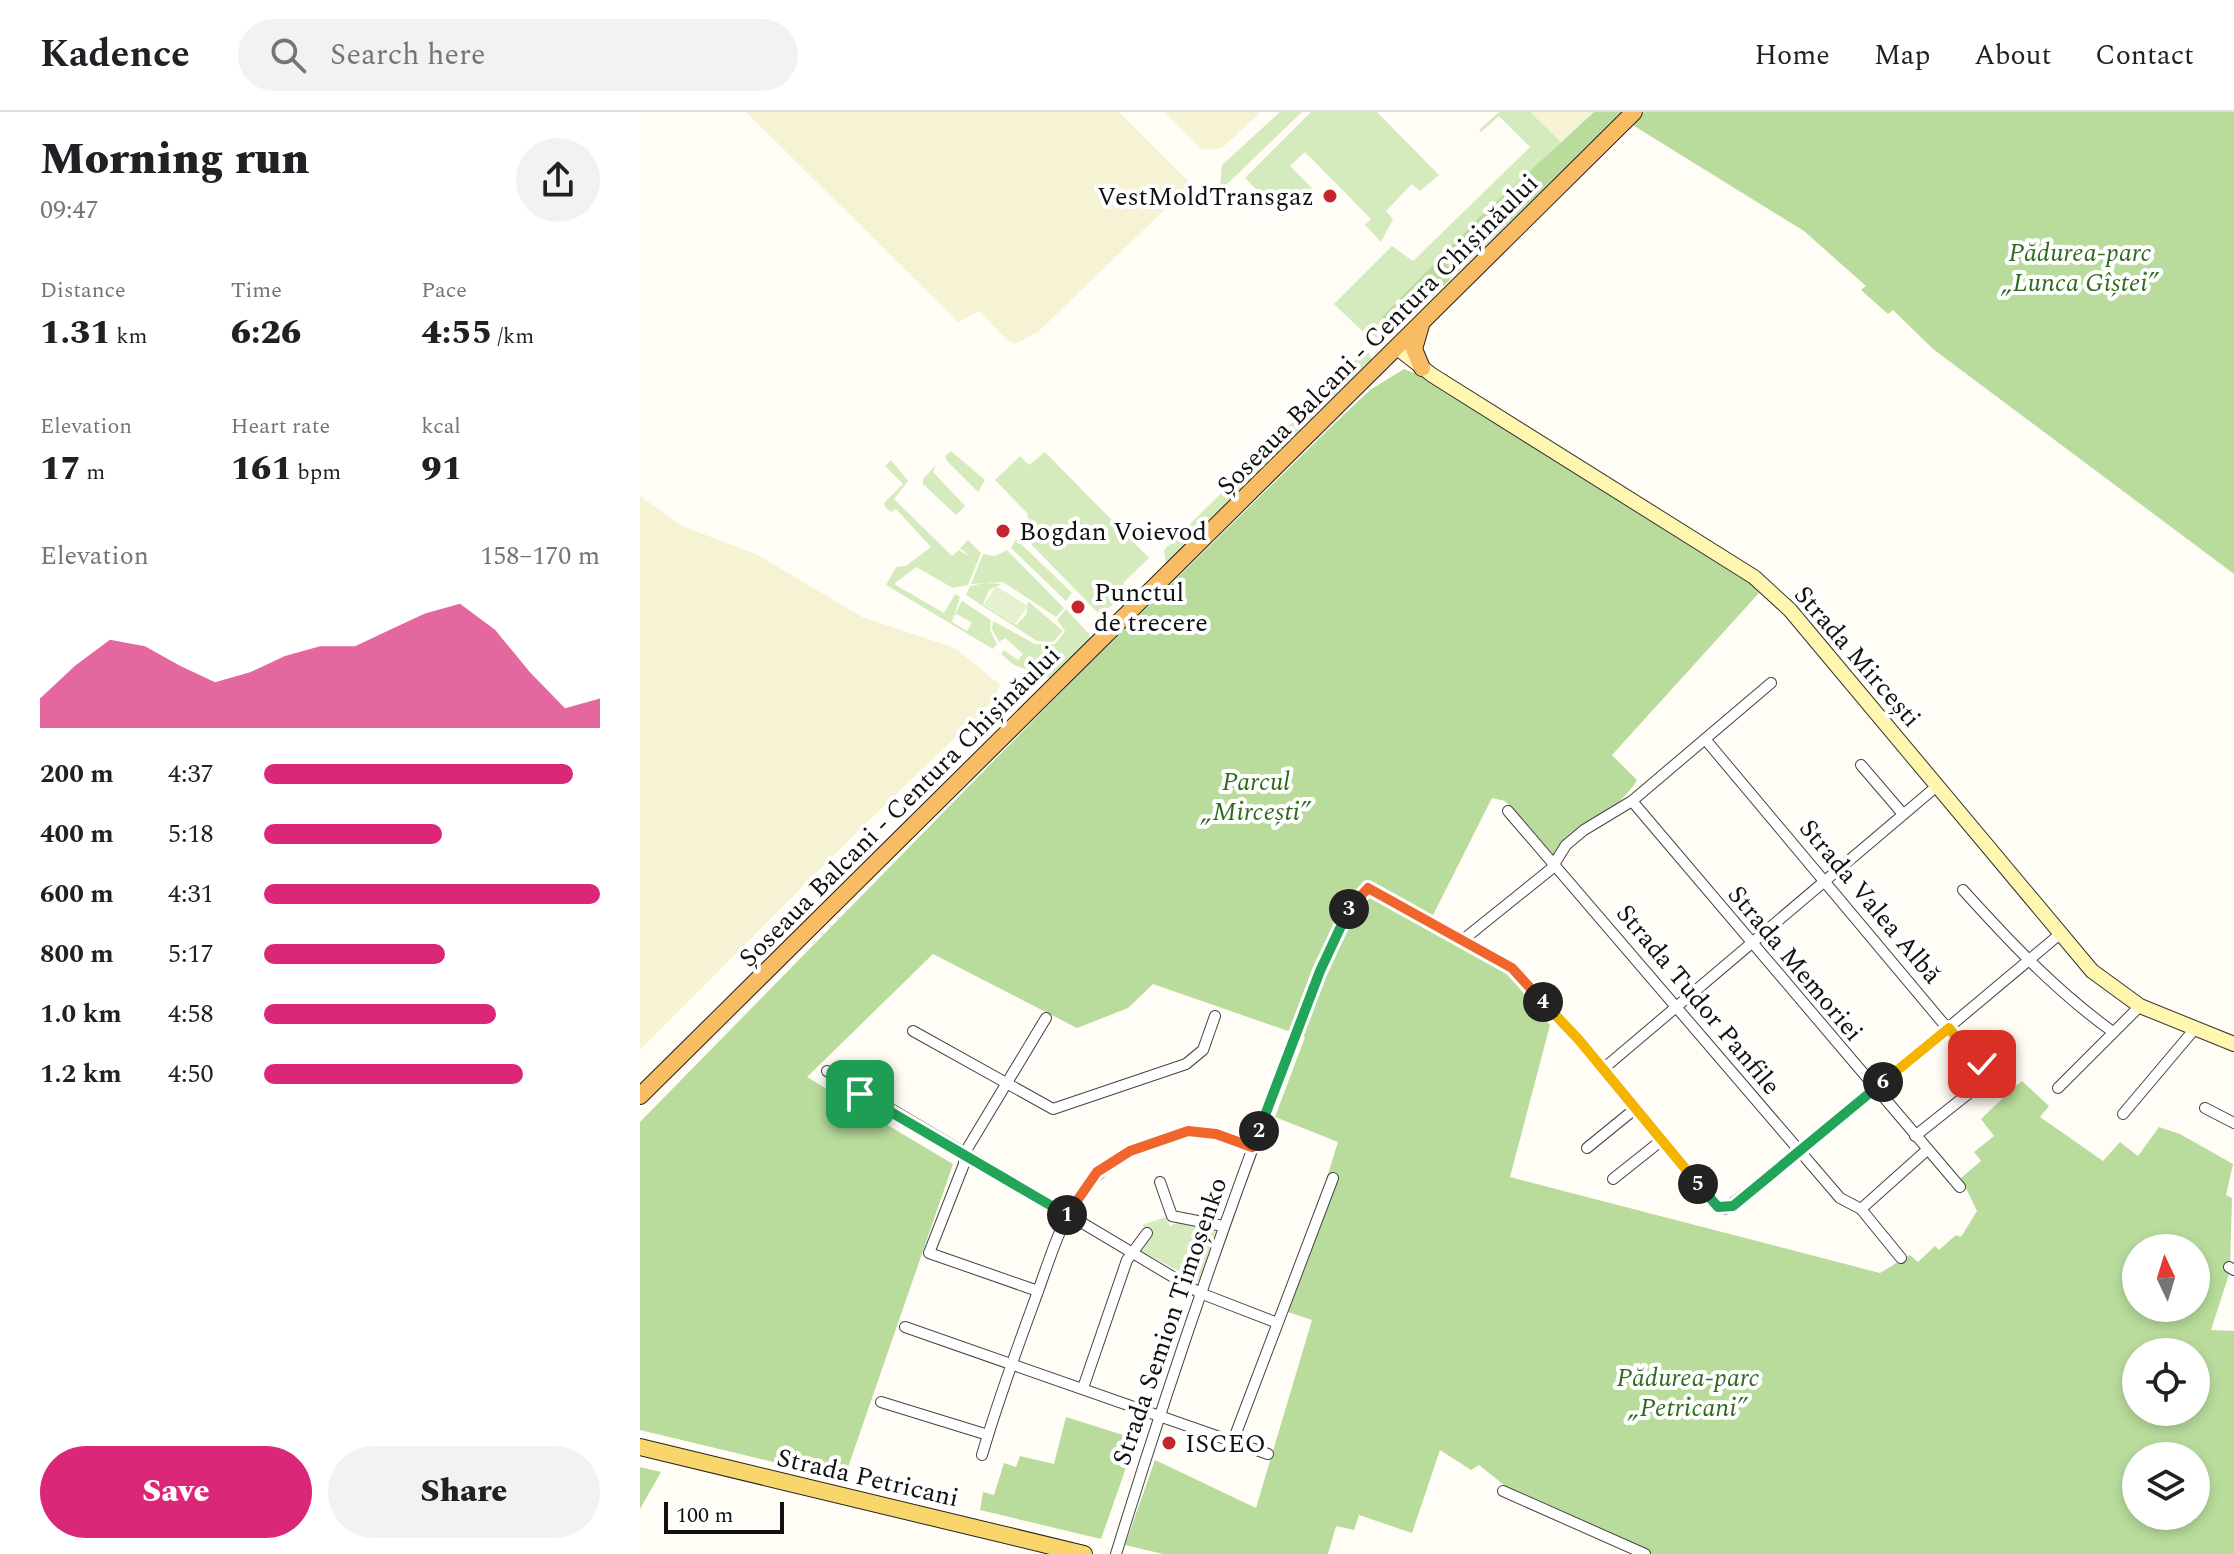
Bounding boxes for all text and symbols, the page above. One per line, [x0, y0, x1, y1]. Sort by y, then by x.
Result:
search box [238, 19, 798, 91]
text: Kadence [40, 26, 190, 84]
text: Search here [330, 32, 485, 78]
icon: search [266, 33, 310, 77]
text: Home [1754, 34, 1830, 77]
text: Map [1874, 34, 1930, 77]
text: About [1974, 34, 2051, 77]
text: Contact [2095, 34, 2194, 77]
text: Morning run [40, 126, 309, 193]
button: share [516, 138, 600, 222]
street label: Șoseaua Balcani - Centura Chișinăului [1207, 164, 1548, 505]
place label: VestMoldTransgaz [1097, 177, 1314, 217]
marker: VestMoldTransgaz [1321, 187, 1339, 205]
text: 09:47 [40, 190, 99, 230]
park label: Pădurea-parc „Lunca Gîștei” [2000, 233, 2160, 303]
text: Distance [40, 274, 126, 307]
text: Time [231, 274, 282, 307]
text: Pace [421, 274, 467, 307]
text: 1.31 [40, 307, 111, 359]
text: 6:26 [231, 307, 301, 359]
text: 4:55 [421, 307, 492, 359]
text: km [111, 320, 147, 353]
text: /km [492, 320, 534, 353]
text: Elevation [40, 410, 132, 443]
text: Heart rate [231, 410, 330, 443]
text: kcal [421, 410, 461, 443]
text: 17 [40, 443, 81, 495]
text: 161 [231, 443, 292, 495]
text: 91 [421, 443, 462, 495]
text: m [81, 456, 105, 489]
text: bpm [292, 456, 341, 489]
place label: Bogdan Voievod [1019, 512, 1207, 552]
marker: Bogdan Voievod [994, 522, 1012, 540]
text: Elevation [40, 536, 149, 576]
text: 158–170 m [480, 536, 600, 576]
place label: Punctul de trecere [1094, 573, 1208, 643]
street label: Strada Mircești [1784, 577, 1931, 737]
marker: Punctul de trecere [1069, 598, 1087, 616]
street label: Șoseaua Balcani - Centura Chișinăului [729, 636, 1070, 977]
text: 200 m [40, 754, 114, 794]
text: 4:37 [168, 754, 214, 794]
park label: Parcul „Mircești” [1200, 762, 1313, 832]
street label: Strada Valea Albă [1789, 810, 1952, 993]
text: 400 m [40, 814, 114, 854]
text: 5:18 [168, 814, 214, 854]
text: 600 m [40, 874, 114, 914]
text: 4:31 [168, 874, 214, 914]
street label: Strada Memoriei [1718, 877, 1873, 1051]
pin: 3 [1329, 889, 1369, 929]
text: 3 [1343, 892, 1355, 925]
street label: Strada Tudor Panfile [1606, 895, 1790, 1104]
text: 800 m [40, 934, 114, 974]
text: 5:17 [168, 934, 214, 974]
pin: 4 [1523, 982, 1563, 1022]
text: 4 [1537, 985, 1549, 1018]
text: 1.0 km [40, 994, 122, 1034]
text: 4:58 [168, 994, 214, 1034]
pin [1948, 1030, 2016, 1098]
icon: check [1960, 1042, 2004, 1086]
text: 1.2 km [40, 1054, 122, 1094]
text: 4:50 [168, 1054, 214, 1094]
pin [826, 1060, 894, 1128]
pin: 6 [1863, 1062, 1903, 1102]
text: 6 [1877, 1065, 1889, 1098]
icon: arrive [838, 1072, 882, 1116]
pin: 2 [1239, 1111, 1279, 1151]
text: 2 [1253, 1114, 1265, 1147]
pin: 5 [1678, 1164, 1718, 1204]
text: 5 [1692, 1167, 1704, 1200]
street label: Strada Semion Timoșenko [1102, 1172, 1238, 1471]
pin: 1 [1047, 1195, 1087, 1235]
text: 1 [1061, 1198, 1073, 1231]
north arrow [2122, 1234, 2210, 1322]
map controls [2122, 1234, 2210, 1530]
button: locate [2122, 1338, 2210, 1426]
park label: Pădurea-parc „Petricani” [1617, 1358, 1759, 1428]
place label: ISCEO [1185, 1424, 1266, 1464]
marker: ISCEO [1160, 1434, 1178, 1452]
street label: Strada Petricani [773, 1438, 963, 1518]
button: layers [2122, 1442, 2210, 1530]
button: Save [40, 1446, 312, 1538]
button: Share [328, 1446, 600, 1538]
scale bar [664, 1498, 784, 1534]
text: 100 m [676, 1499, 733, 1532]

